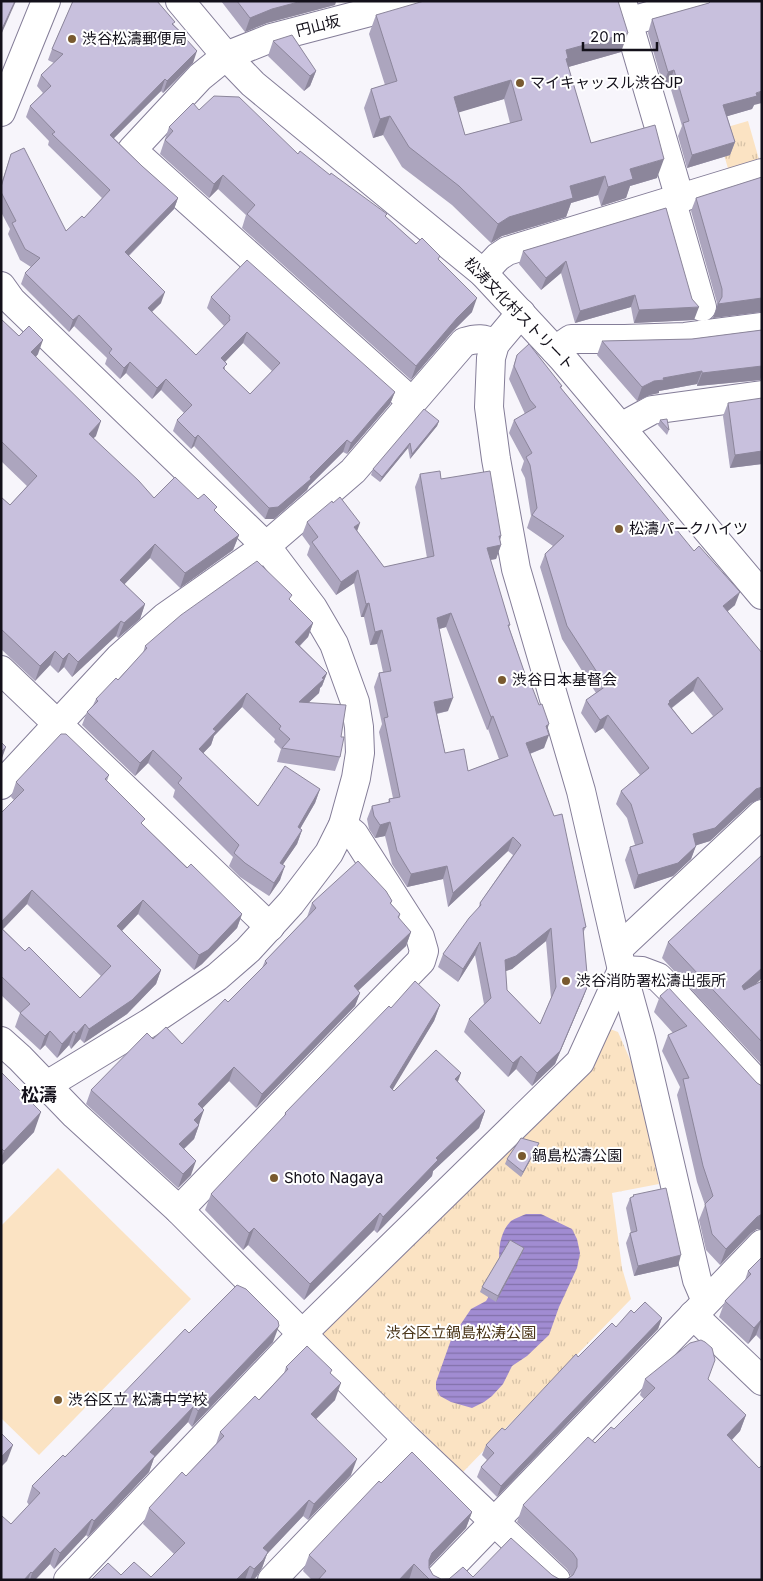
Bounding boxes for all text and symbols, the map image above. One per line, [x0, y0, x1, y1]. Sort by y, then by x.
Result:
street label: 円山坂 [294, 11, 342, 40]
scale bar [583, 20, 657, 52]
text: 20 m [590, 27, 626, 46]
place label: 渋谷松濤郵便局 [82, 29, 187, 48]
marker: 渋谷松濤郵便局 [66, 33, 78, 45]
place label: マイキャッスル渋谷JP [530, 73, 683, 92]
marker: マイキャッスル渋谷JP [514, 77, 526, 89]
street label: 松涛文化村ストリート [460, 253, 578, 374]
place label: 松濤パークハイツ [629, 519, 748, 538]
marker: 松濤パークハイツ [613, 523, 625, 535]
place label: 渋谷日本基督会 [512, 670, 617, 689]
marker: 渋谷日本基督会 [496, 674, 508, 686]
place label: 渋谷消防署松濤出張所 [576, 971, 726, 990]
marker: 渋谷消防署松濤出張所 [560, 975, 572, 987]
district label: 松濤 [21, 1084, 57, 1105]
place label: 鍋島松濤公園 [532, 1146, 622, 1165]
marker: 鍋島松濤公園 [516, 1150, 528, 1162]
place label: Shoto Nagaya [284, 1168, 383, 1187]
marker: Shoto Nagaya [268, 1172, 280, 1184]
park label: 渋谷区立鍋島松涛公園 [386, 1323, 536, 1342]
place label: 渋谷区立 松濤中学校 [68, 1390, 207, 1409]
marker: 渋谷区立 松濤中学校 [52, 1394, 64, 1406]

